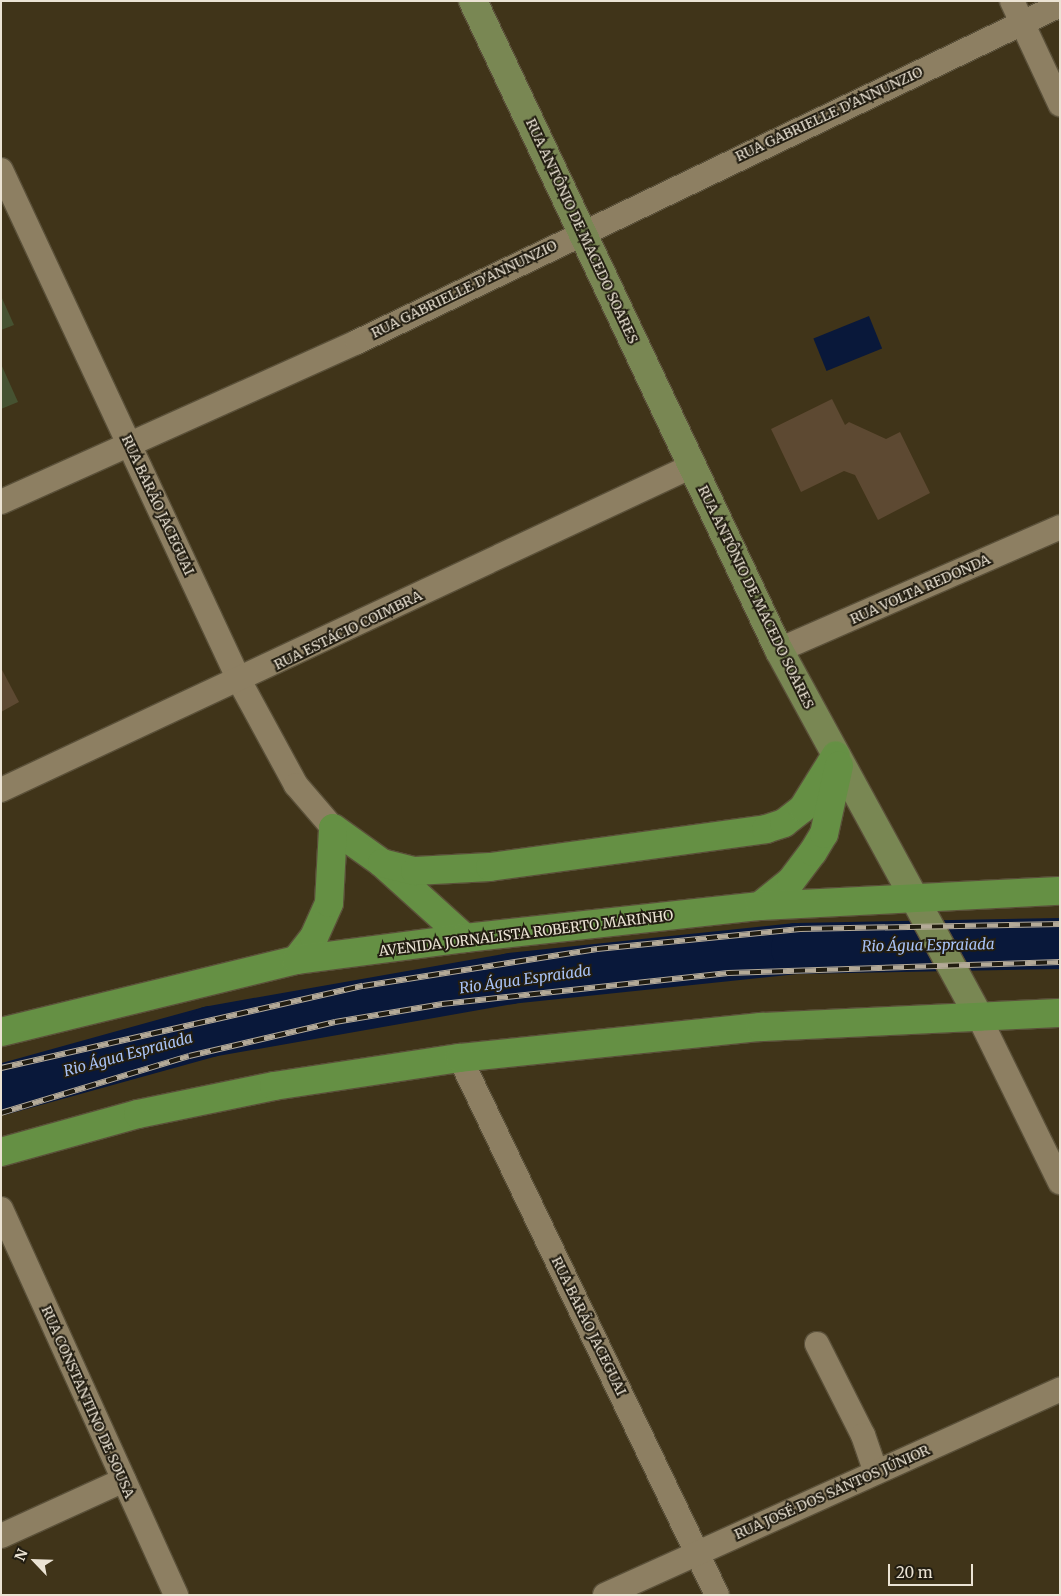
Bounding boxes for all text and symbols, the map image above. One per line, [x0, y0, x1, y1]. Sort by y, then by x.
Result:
street label: RUA GABRIELLE D'ANNUNZIO [733, 63, 925, 165]
street label: RUA ANTÔNIO DE MACEDO SOARES [522, 116, 642, 346]
street label: RUA GABRIELLE D'ANNUNZIO [368, 237, 560, 341]
street label: RUA BARÃO JACEGUAI [118, 432, 198, 578]
street label: RUA ANTÔNIO DE MACEDO SOARES [694, 483, 818, 711]
street label: RUA VOLTA REDONDA [847, 551, 993, 627]
street label: RUA ESTÁCIO COIMBRA [271, 587, 425, 673]
street label: AVENIDA JORNALISTA ROBERTO MARINHO [378, 907, 674, 959]
water label: Rio Água Espraiada [861, 935, 995, 955]
water label: Rio Água Espraiada [458, 961, 592, 997]
water label: Rio Água Espraiada [61, 1028, 195, 1080]
street label: RUA BARÃO JACEGUAI [548, 1254, 630, 1398]
street label: RUA CONSTANTINO DE SOUSA [38, 1303, 138, 1501]
street label: RUA JOSÉ DOS SANTOS JÚNIOR [732, 1441, 932, 1543]
north arrow [10, 1536, 60, 1586]
text: N [11, 1546, 32, 1564]
scale bar [891, 1554, 976, 1586]
text: 20 m [896, 1563, 933, 1582]

